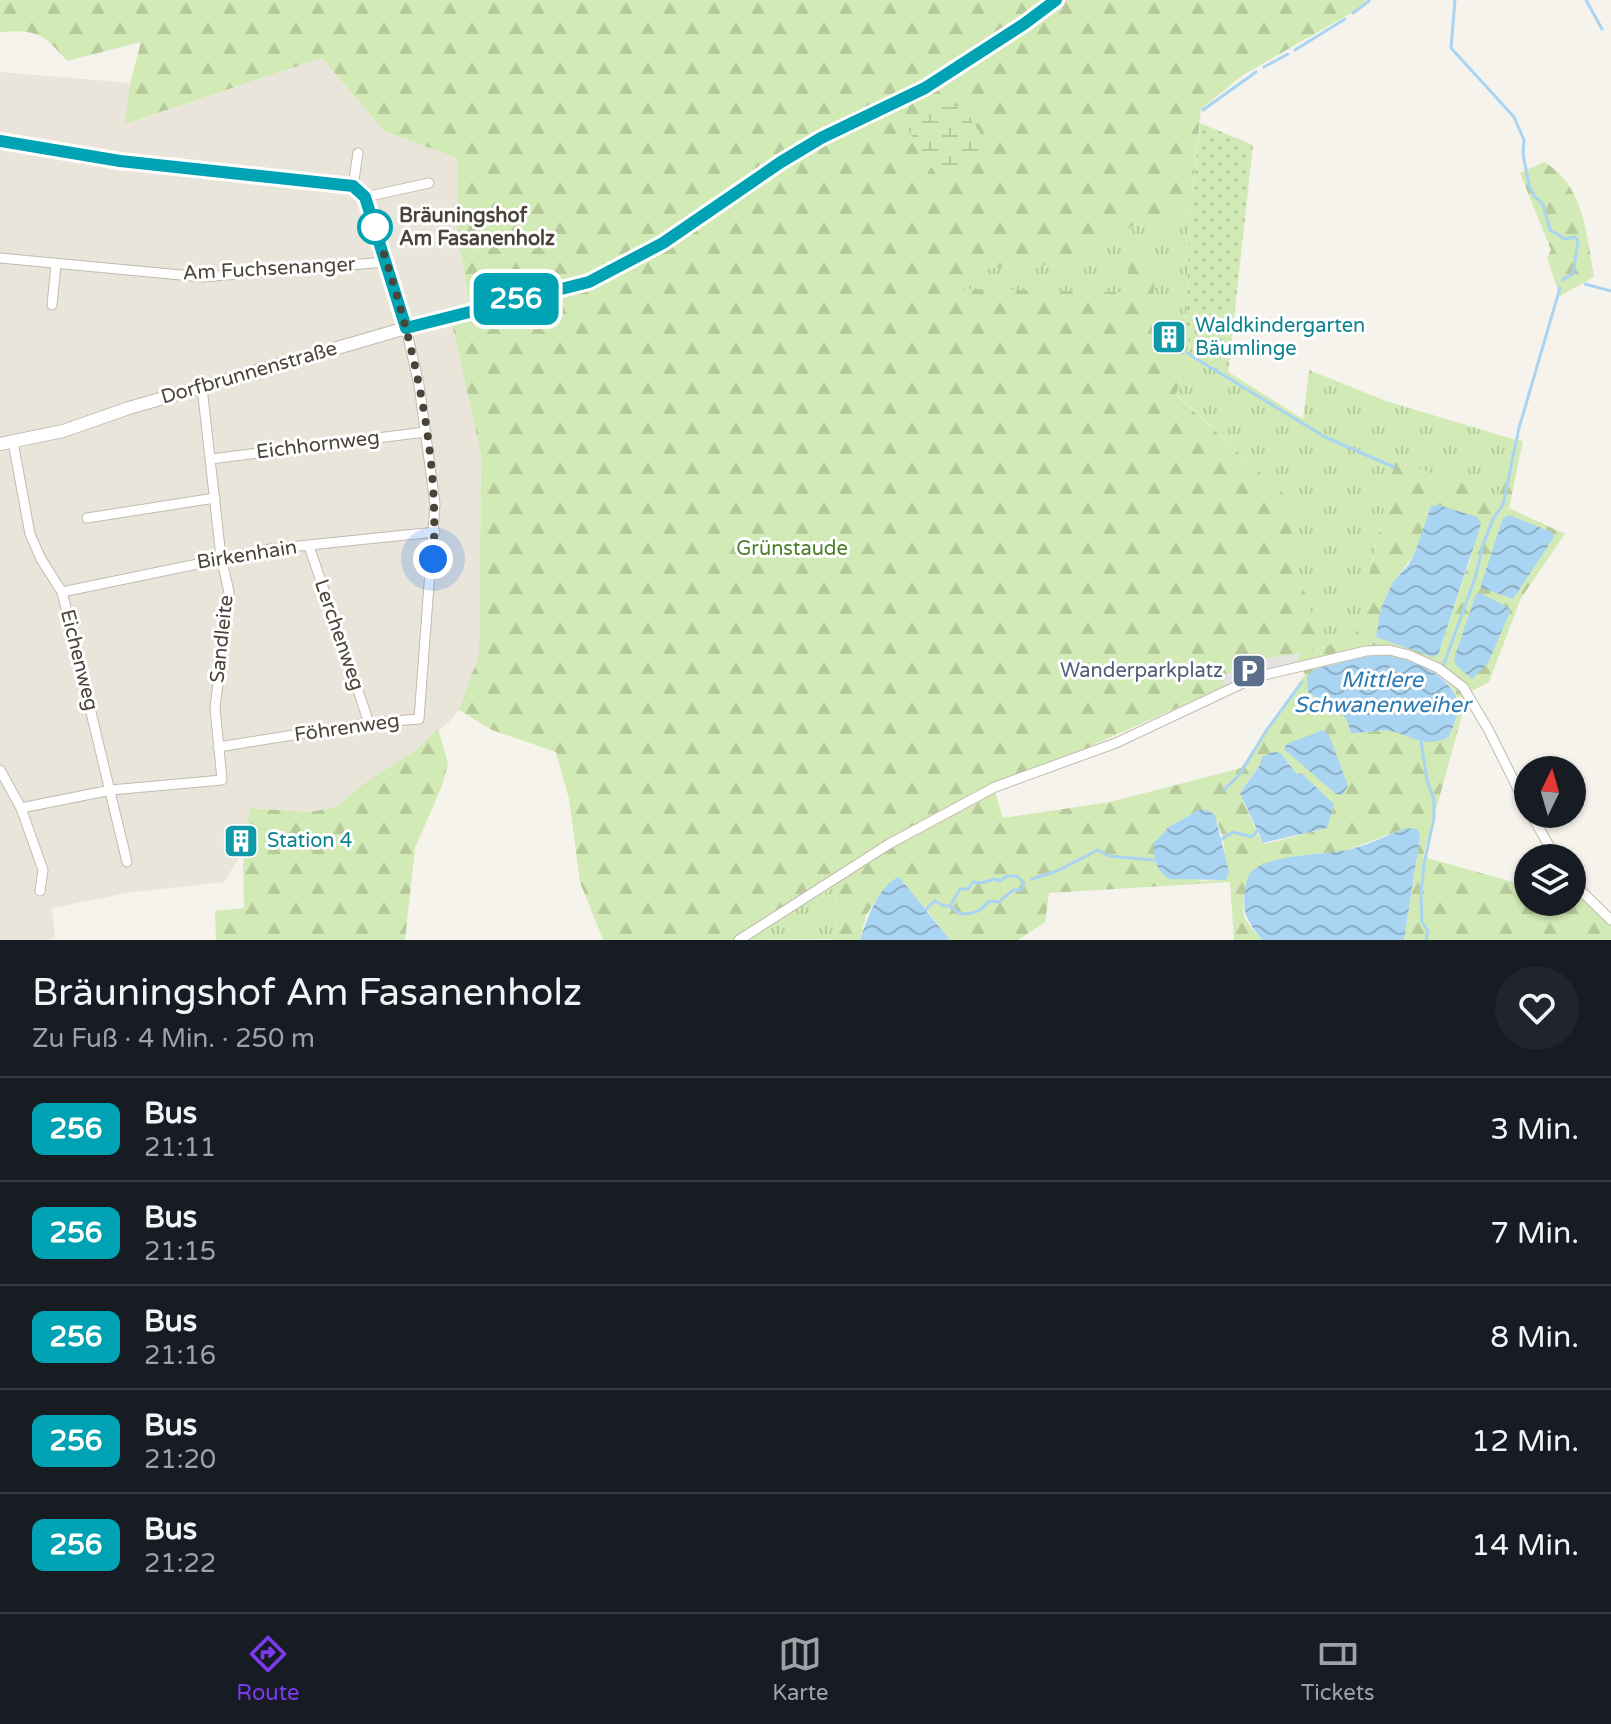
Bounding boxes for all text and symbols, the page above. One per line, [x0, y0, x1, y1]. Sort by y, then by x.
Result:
place label: Bräuningshof Am Fasanenholz [399, 204, 555, 251]
marker: Bräuningshof Am Fasanenholz [358, 210, 392, 244]
street label: Am Fuchsenanger [182, 252, 356, 286]
line badge: 256 [470, 273, 562, 325]
text: 256 [490, 282, 542, 316]
place label: Waldkindergarten Bäumlinge [1195, 314, 1365, 361]
building icon: Waldkindergarten Bäumlinge [1150, 318, 1188, 356]
street label: Dorfbrunnenstraße [158, 336, 340, 410]
street label: Eichhornweg [255, 426, 381, 464]
street label: Birkenhain [195, 535, 299, 575]
park label: Grünstaude [736, 537, 848, 561]
your location [413, 539, 453, 579]
street label: Lerchenweg [309, 576, 369, 694]
street label: Sandleite [205, 594, 239, 684]
street label: Eichenweg [55, 607, 103, 713]
parking icon: Wanderparkplatz [1230, 652, 1268, 690]
place label: Wanderparkplatz [1060, 659, 1223, 683]
water label: Mittlere Schwanenweiher [1294, 667, 1473, 718]
street label: Föhrenweg [293, 709, 401, 747]
north arrow [1514, 756, 1586, 828]
map controls [1514, 756, 1586, 916]
building icon: Station 4 [222, 822, 260, 860]
place label: Station 4 [267, 829, 352, 853]
button: layers [1514, 844, 1586, 916]
button: heart [1495, 966, 1579, 1050]
text: Bräuningshof Am Fasanenholz [32, 970, 582, 1016]
text: Zu Fuß · 4 Min. · 250 m [32, 1023, 315, 1054]
text: Bus [144, 1095, 197, 1132]
text: 3 Min. [1490, 1111, 1579, 1148]
text: 256 [50, 1112, 102, 1146]
text: 21:11 [144, 1132, 216, 1163]
text: Bus [144, 1199, 197, 1236]
text: 7 Min. [1490, 1215, 1579, 1252]
text: 256 [50, 1216, 102, 1250]
text: 21:15 [144, 1236, 216, 1267]
text: Bus [144, 1303, 197, 1340]
text: 8 Min. [1490, 1319, 1579, 1356]
text: 256 [50, 1320, 102, 1354]
text: 21:16 [144, 1340, 216, 1371]
text: Bus [144, 1407, 197, 1444]
text: 12 Min. [1471, 1423, 1579, 1460]
text: 256 [50, 1424, 102, 1458]
text: 21:20 [144, 1444, 216, 1475]
text: Bus [144, 1511, 197, 1548]
text: 14 Min. [1471, 1527, 1579, 1564]
text: 256 [50, 1528, 102, 1562]
text: 21:22 [144, 1548, 216, 1579]
tab: Route [236, 1632, 299, 1706]
tab: Karte [772, 1632, 828, 1706]
tab: Tickets [1301, 1632, 1375, 1706]

